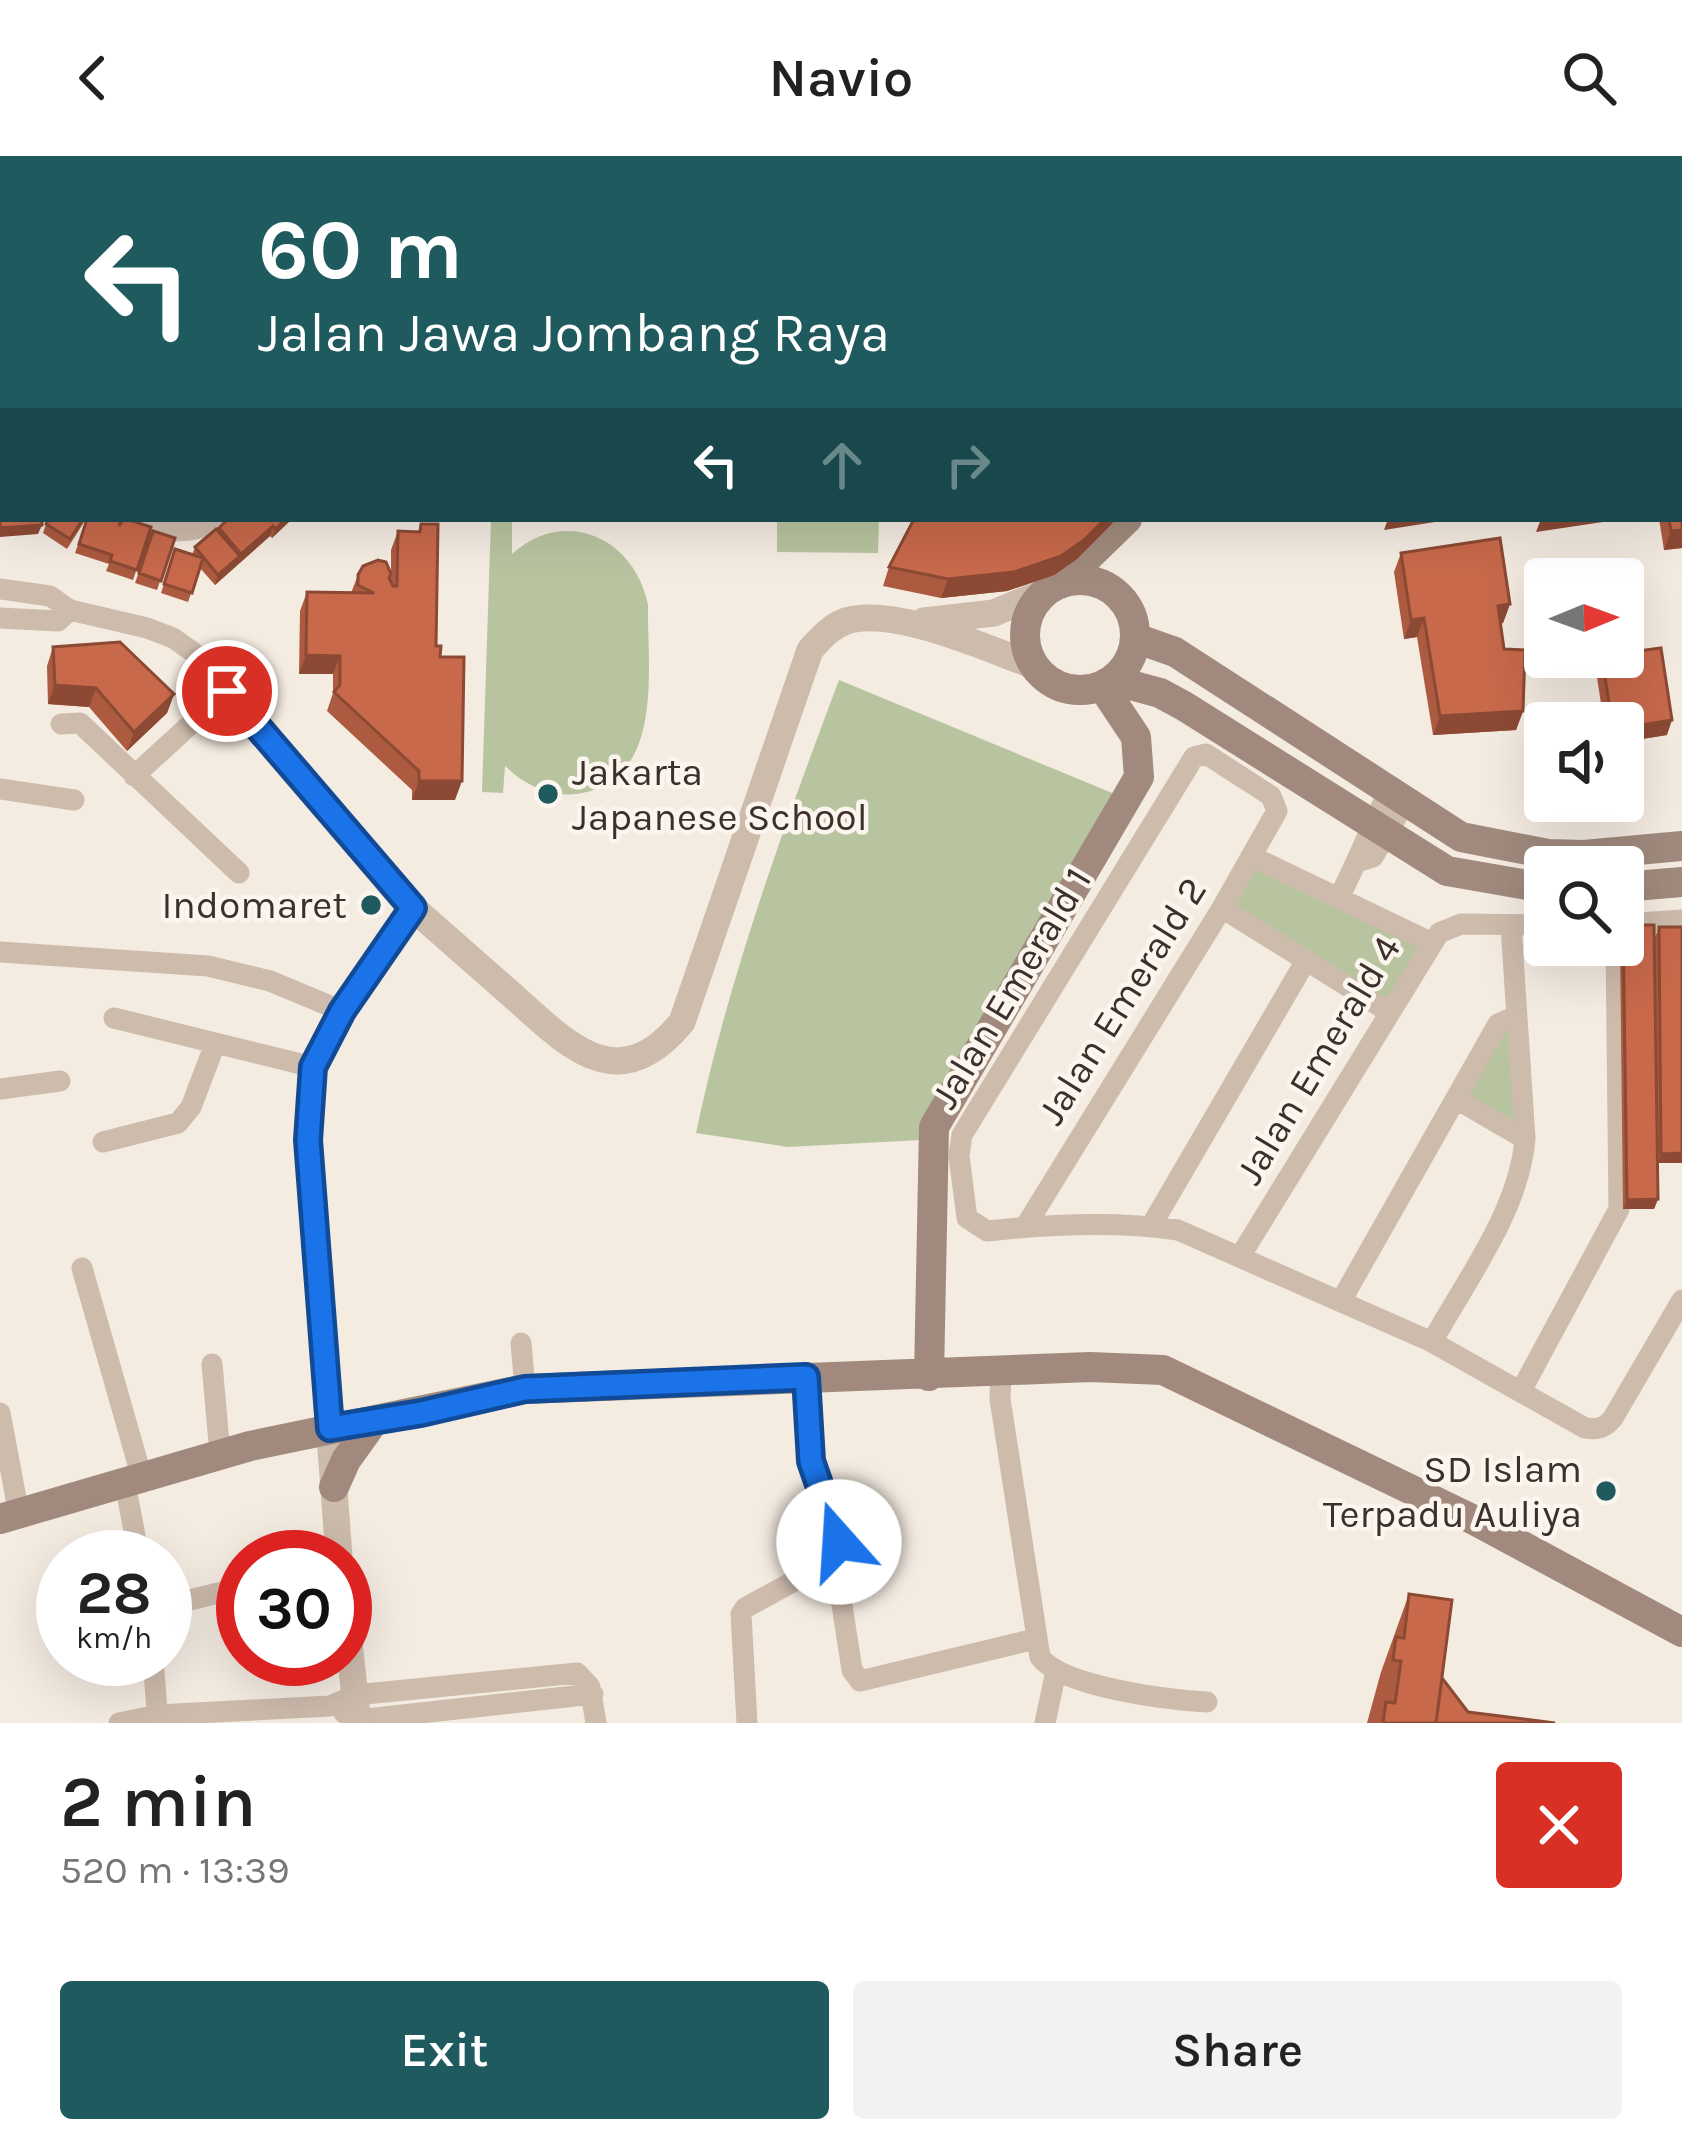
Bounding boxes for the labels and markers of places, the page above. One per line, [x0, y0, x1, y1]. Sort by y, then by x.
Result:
pin [176, 640, 278, 742]
place label: Jakarta Japanese School [572, 749, 868, 840]
marker: Jakarta Japanese School [535, 781, 561, 807]
place label: Indomaret [161, 882, 347, 928]
marker: Indomaret [358, 892, 384, 918]
place label: SD Islam Terpadu Auliya [1323, 1446, 1582, 1537]
marker: SD Islam Terpadu Auliya [1593, 1478, 1619, 1504]

